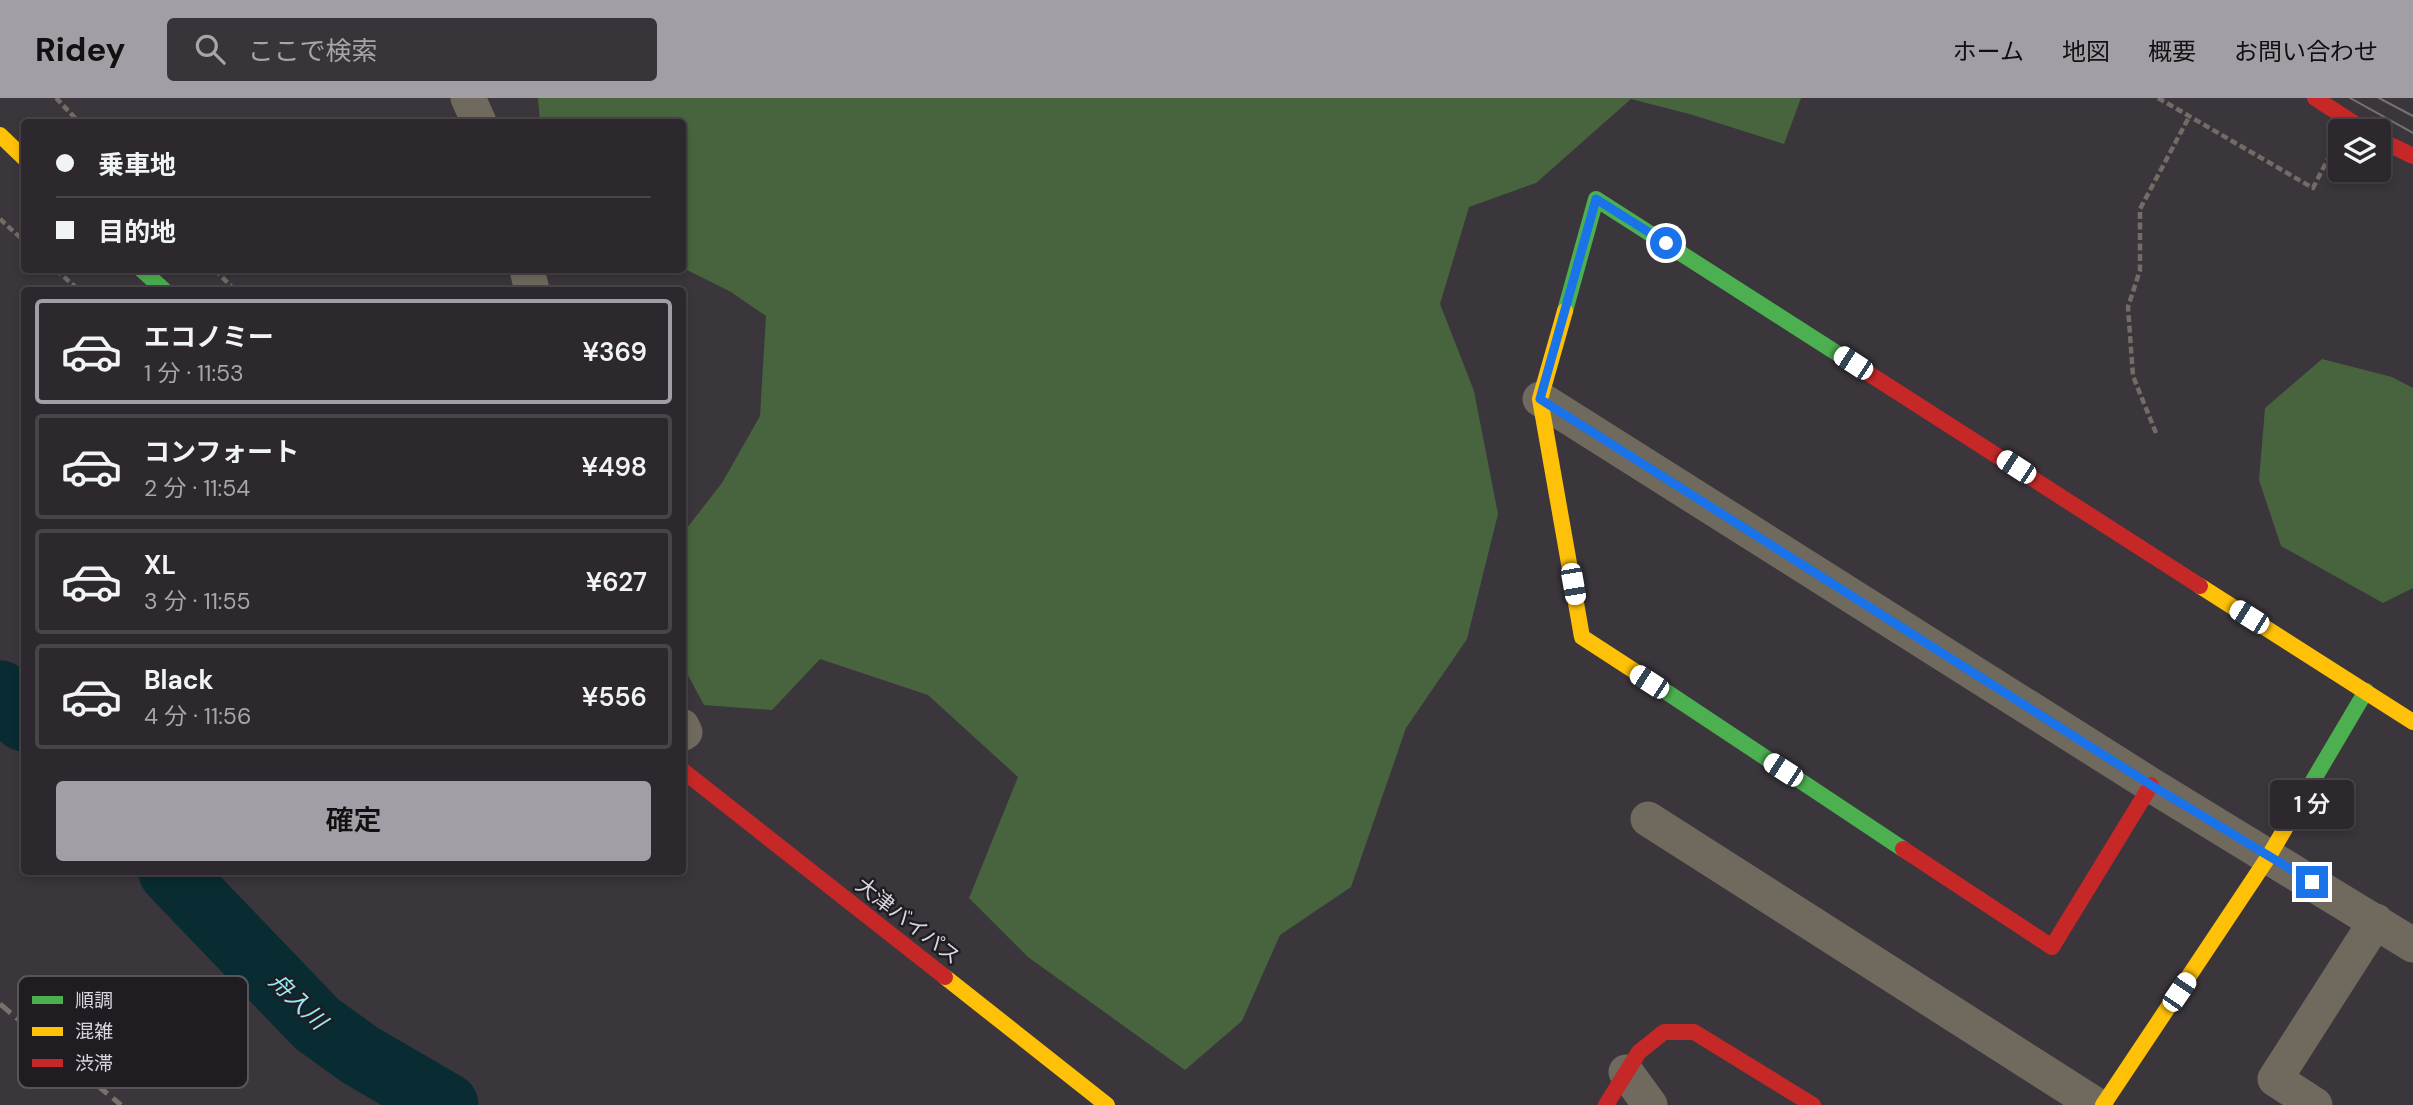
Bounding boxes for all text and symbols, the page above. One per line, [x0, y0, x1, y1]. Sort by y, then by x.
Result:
search box [167, 18, 657, 81]
text: Ridey [35, 28, 125, 71]
icon: search [191, 30, 229, 68]
text: ここで検索 [247, 34, 377, 68]
text: ホーム [1953, 36, 2024, 67]
text: 地図 [2062, 36, 2110, 67]
text: 概要 [2148, 36, 2196, 67]
text: お問い合わせ [2234, 36, 2378, 67]
map controls [2328, 119, 2391, 182]
button: layers [2328, 119, 2391, 182]
text: 乗車地 [98, 148, 176, 182]
text: 目的地 [98, 215, 176, 249]
route start [1650, 227, 1682, 259]
icon: car [60, 320, 123, 383]
text: エコノミー [144, 320, 274, 354]
text: ¥369 [582, 335, 647, 369]
car [1830, 343, 1877, 383]
text: 1 分 · 11:53 [144, 358, 244, 388]
icon: car [60, 435, 123, 498]
text: コンフォート [144, 435, 299, 469]
car [1993, 447, 2040, 487]
text: ¥498 [581, 450, 647, 484]
text: 2 分 · 11:54 [144, 473, 250, 503]
text: XL [144, 548, 176, 582]
icon: car [60, 550, 123, 613]
car [1560, 561, 1587, 607]
text: ¥627 [586, 565, 647, 599]
text: 3 分 · 11:55 [144, 586, 251, 616]
car [2226, 597, 2273, 637]
car [1626, 662, 1673, 702]
text: Black [144, 663, 214, 697]
icon: car [60, 665, 123, 728]
text: ¥556 [582, 680, 647, 714]
text: 4 分 · 11:56 [144, 701, 251, 731]
car [1760, 750, 1807, 790]
callout: 1 分 [2270, 780, 2354, 830]
button: 確定 [56, 781, 651, 861]
text: 1 分 [2294, 789, 2330, 819]
route end [2296, 866, 2328, 898]
street label: 大津バイパス [850, 871, 966, 971]
water label: 舟入川 [263, 966, 335, 1038]
car [2159, 969, 2200, 1015]
legend [18, 976, 248, 1088]
text: 順調 [75, 988, 113, 1013]
text: 混雑 [75, 1019, 113, 1044]
text: 渋滞 [75, 1051, 113, 1076]

